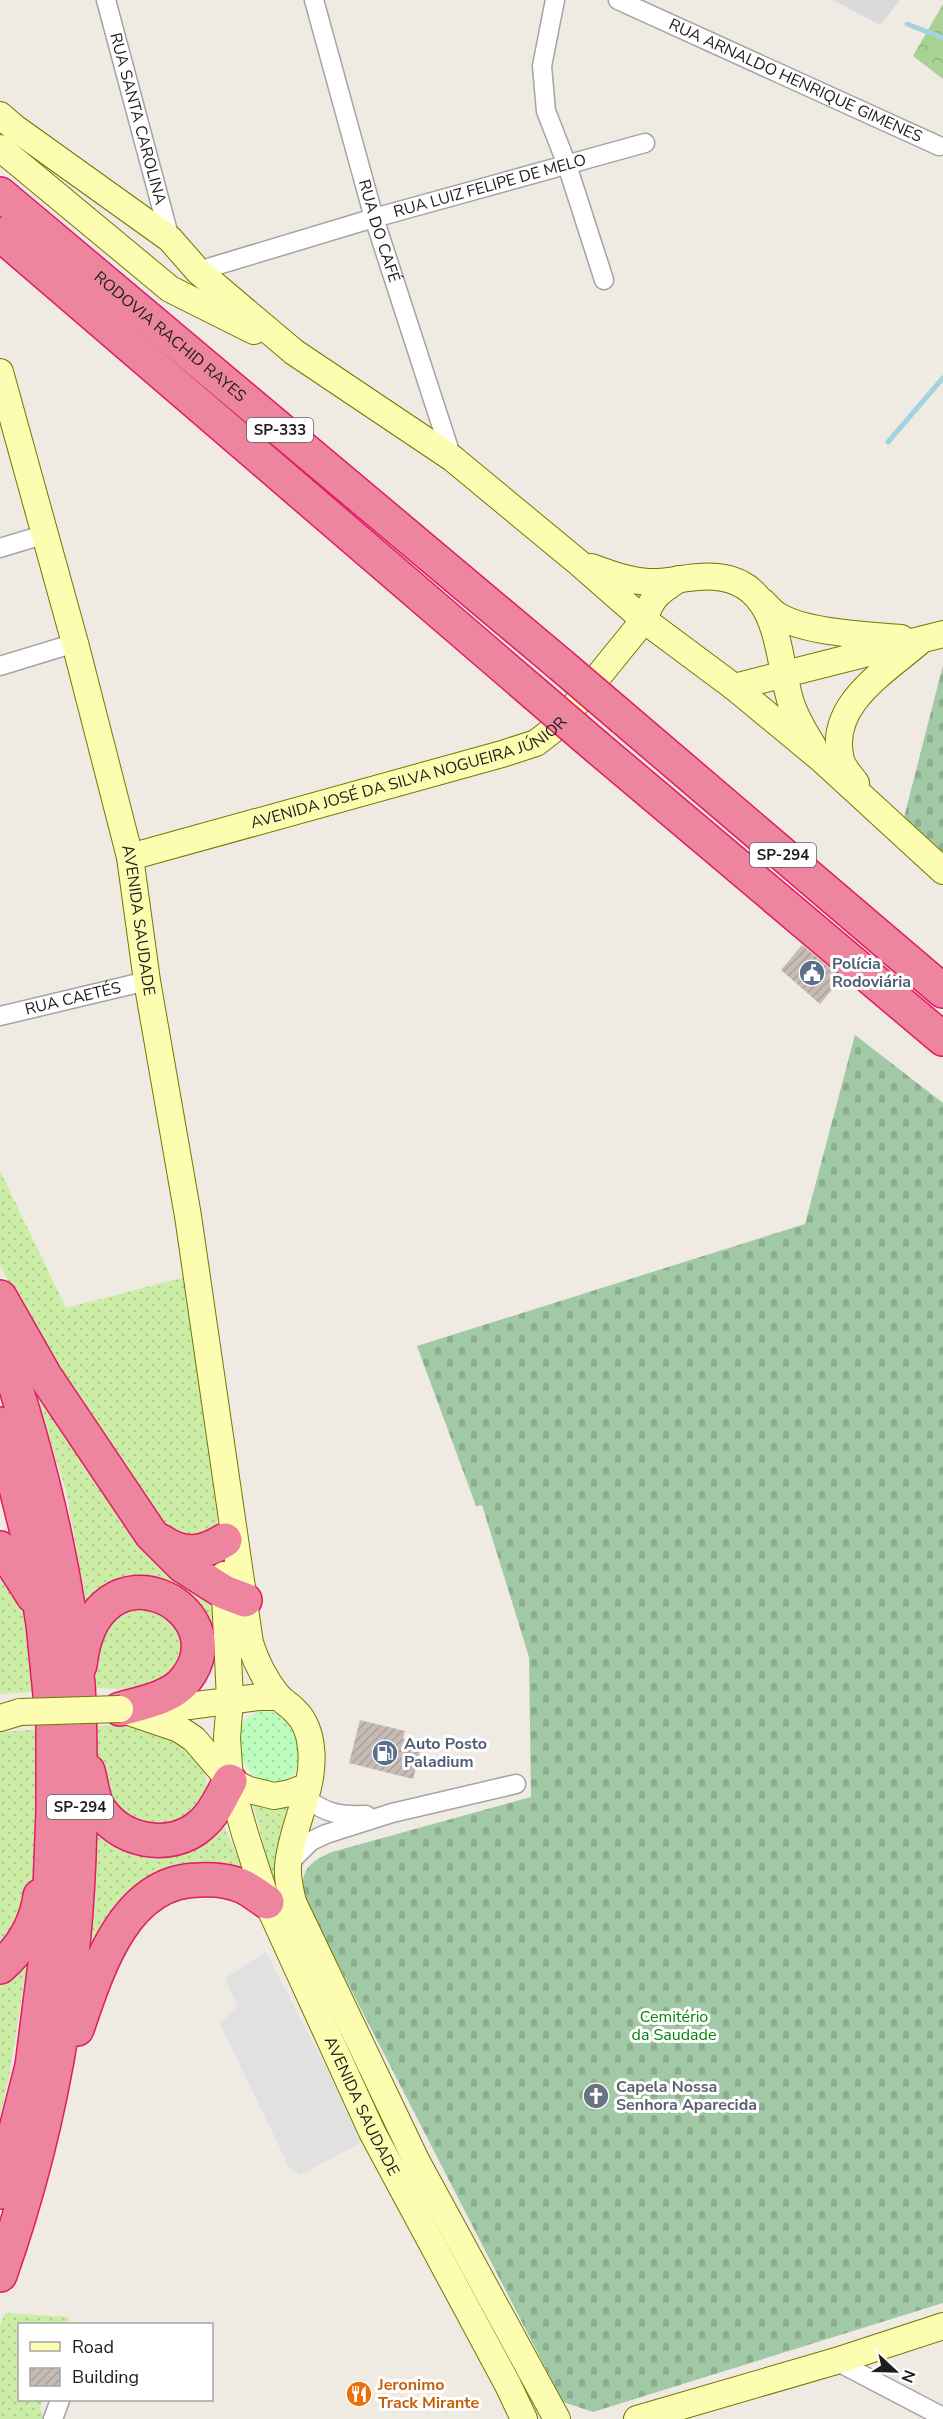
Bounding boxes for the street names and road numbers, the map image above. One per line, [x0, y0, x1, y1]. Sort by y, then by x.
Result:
street label: RUA ARNALDO HENRIQUE GIMENES [665, 14, 926, 148]
street label: RUA SANTA CAROLINA [104, 30, 171, 207]
street label: RUA LUIZ FELIPE DE MELO [391, 149, 589, 223]
street label: RUA DO CAFÉ [353, 177, 405, 285]
street label: RODOVIA RACHID RAYES [89, 266, 251, 407]
road number: SP-333 [247, 418, 313, 442]
street label: AVENIDA JOSÉ DA SILVA NOGUEIRA JÚNIOR [248, 712, 572, 834]
street label: AVENIDA SAUDADE [116, 842, 160, 997]
road number: SP-294 [750, 843, 816, 867]
street label: RUA CAETÉS [23, 977, 123, 1021]
road number: SP-294 [47, 1795, 113, 1819]
street label: AVENIDA SAUDADE [319, 2033, 405, 2180]

